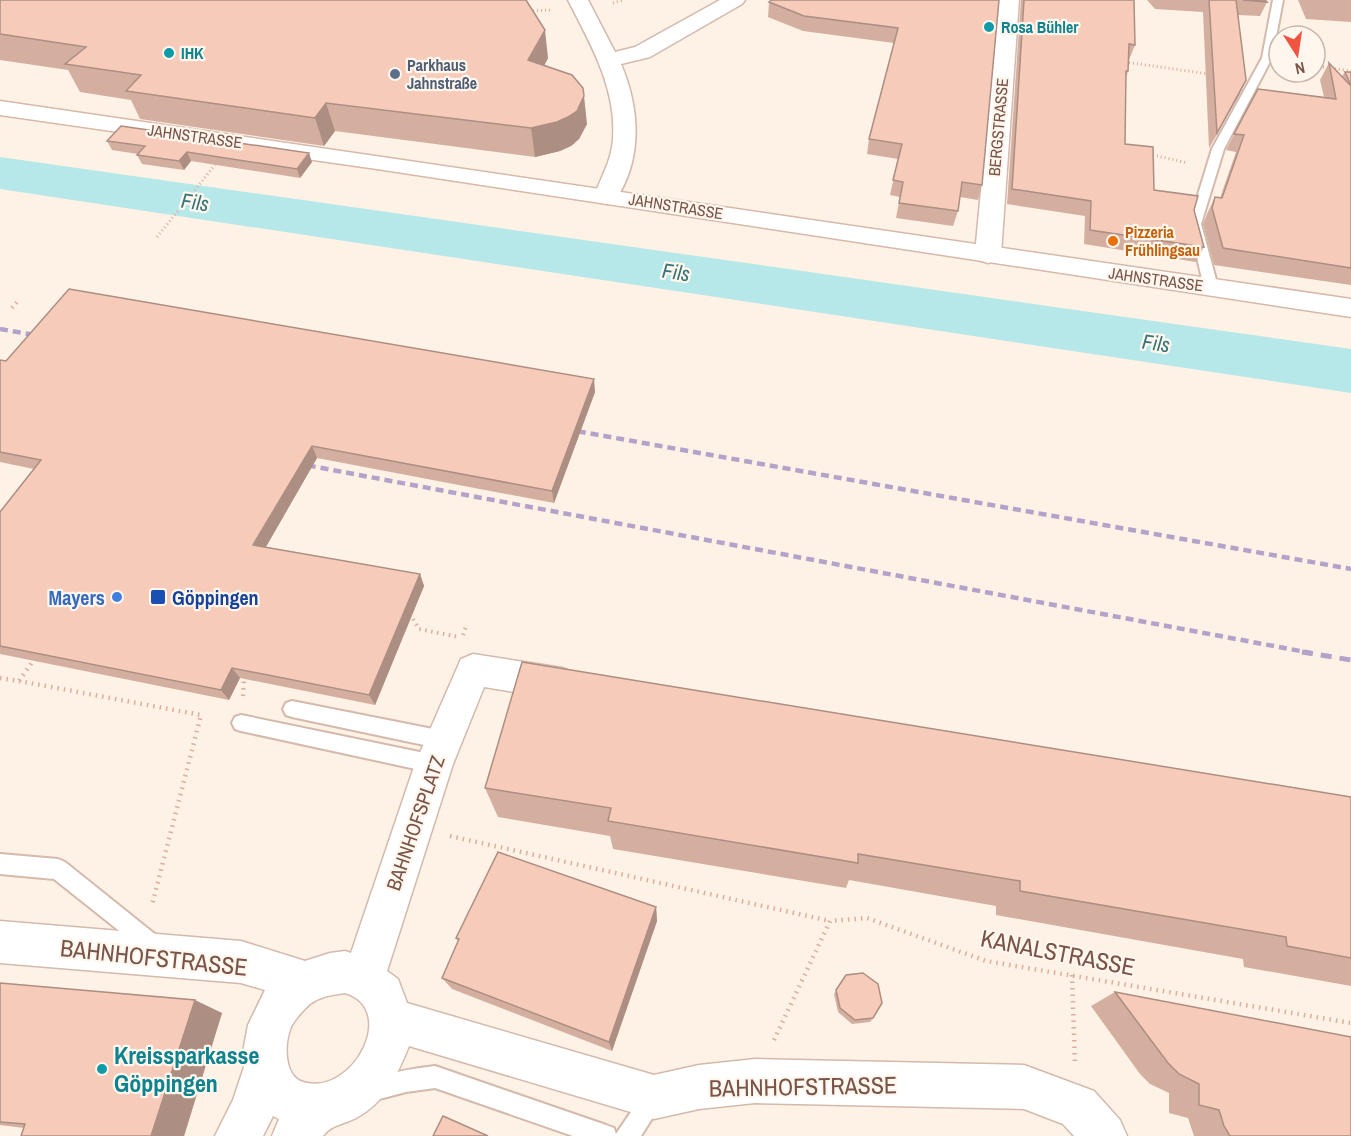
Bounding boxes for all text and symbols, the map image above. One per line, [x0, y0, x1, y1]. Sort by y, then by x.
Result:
place label: Rosa Bühler [1001, 16, 1079, 38]
marker: Rosa Bühler [982, 20, 996, 34]
north arrow [1267, 24, 1327, 84]
place label: IHK [181, 42, 204, 64]
marker: IHK [162, 46, 176, 60]
place label: Parkhaus Jahnstraße [407, 54, 477, 94]
text: N [1293, 57, 1307, 80]
marker: Parkhaus Jahnstraße [388, 67, 402, 81]
street label: BERGSTRASSE [983, 77, 1013, 177]
street label: JAHNSTRASSE [146, 118, 244, 154]
water label: Fils [179, 186, 211, 218]
street label: JAHNSTRASSE [627, 188, 725, 224]
place label: Pizzeria Frühlingsau [1125, 221, 1200, 261]
marker: Pizzeria Frühlingsau [1106, 234, 1120, 248]
water label: Fils [660, 256, 692, 288]
street label: JAHNSTRASSE [1107, 261, 1205, 297]
water label: Fils [1140, 327, 1172, 359]
place label: Mayers [48, 584, 105, 611]
place label: Göppingen [172, 584, 259, 611]
marker: Göppingen [149, 588, 167, 606]
marker: Mayers [110, 590, 124, 604]
street label: BAHNHOFSPLATZ [379, 752, 451, 894]
street label: KANALSTRASSE [978, 921, 1138, 983]
street label: BAHNHOFSTRASSE [59, 931, 249, 983]
place label: Kreissparkasse Göppingen [114, 1039, 260, 1099]
marker: Kreissparkasse Göppingen [95, 1062, 109, 1076]
street label: BAHNHOFSTRASSE [709, 1068, 897, 1104]

